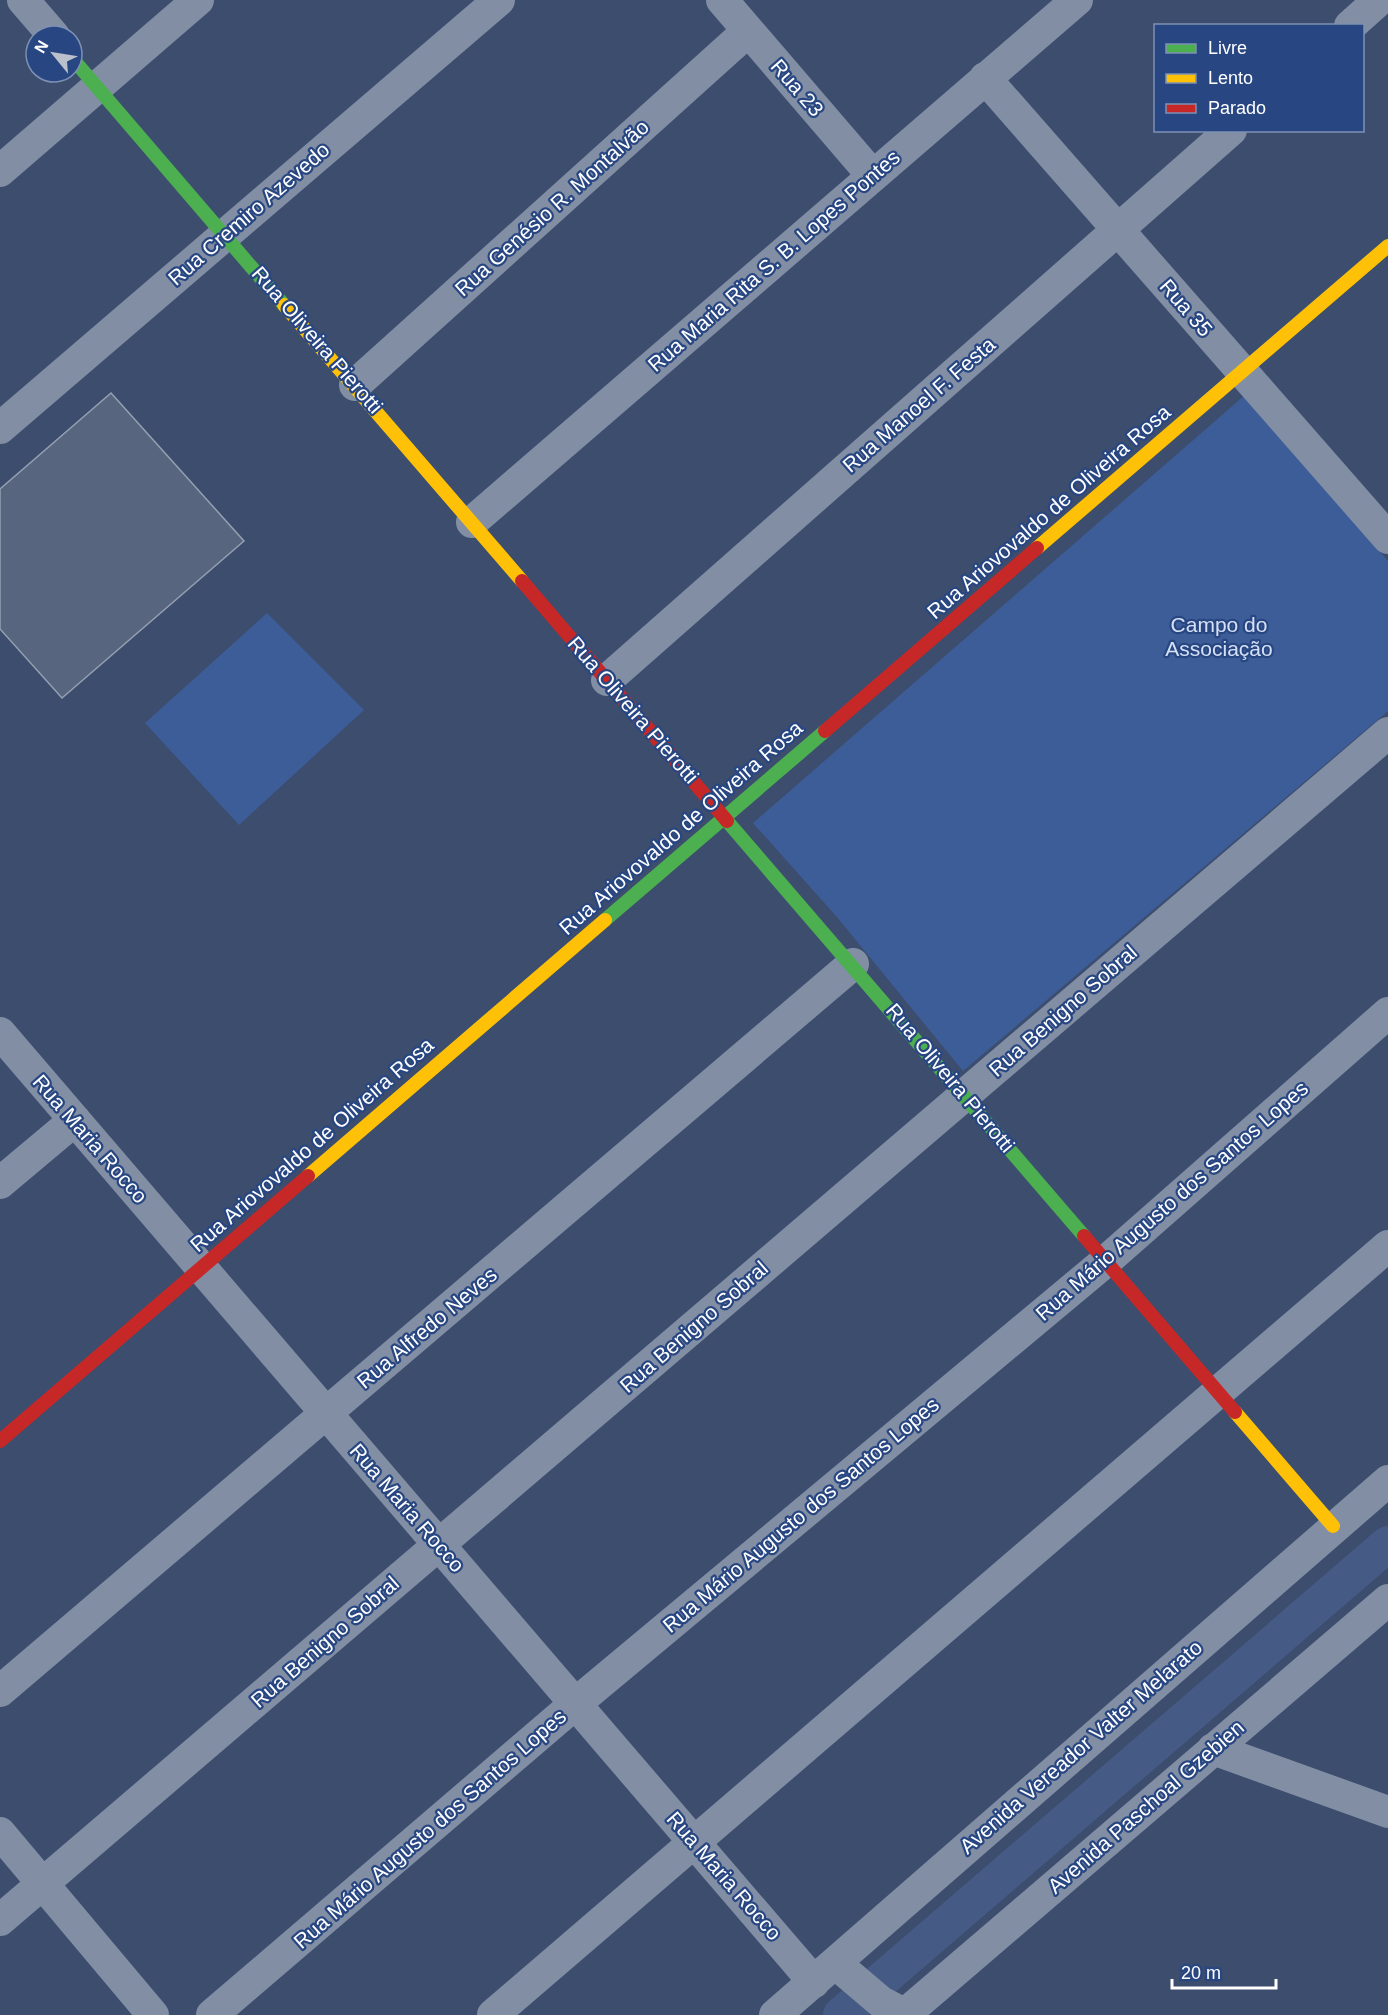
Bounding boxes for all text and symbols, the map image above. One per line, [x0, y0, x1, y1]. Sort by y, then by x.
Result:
north arrow [24, 24, 84, 84]
legend [1154, 24, 1364, 132]
text: N [31, 37, 52, 56]
text: Livre [1208, 38, 1247, 58]
street label: Rua 23 [766, 55, 828, 121]
text: Lento [1208, 68, 1253, 88]
text: Parado [1208, 98, 1266, 118]
street label: Rua Genésio R. Montalvão [450, 115, 653, 301]
street label: Rua Cremiro Azevedo [164, 138, 334, 290]
street label: Rua Maria Rita S. B. Lopes Pontes [643, 145, 904, 376]
street label: Rua Oliveira Pierotti [247, 262, 387, 418]
street label: Rua 35 [1155, 275, 1217, 341]
street label: Rua Manoel F. Festa [838, 332, 1000, 477]
street label: Rua Ariovovaldo de Oliveira Rosa [923, 400, 1175, 623]
park label: Campo do Associação [1165, 613, 1273, 660]
street label: Rua Oliveira Pierotti [563, 632, 703, 788]
street label: Rua Ariovovaldo de Oliveira Rosa [555, 716, 807, 939]
street label: Rua Benigno Sobral [984, 940, 1141, 1081]
street label: Rua Oliveira Pierotti [882, 999, 1019, 1157]
street label: Rua Ariovovaldo de Oliveira Rosa [186, 1033, 438, 1256]
street label: Rua Maria Rocco [28, 1070, 152, 1207]
street label: Rua Mário Augusto dos Santos Lopes [1031, 1076, 1312, 1325]
street label: Rua Benigno Sobral [615, 1256, 772, 1397]
street label: Rua Alfredo Neves [352, 1263, 501, 1393]
street label: Rua Mário Augusto dos Santos Lopes [658, 1392, 943, 1637]
street label: Rua Maria Rocco [345, 1439, 469, 1576]
street label: Rua Benigno Sobral [246, 1571, 403, 1712]
street label: Avenida Vereador Valter Melarato [955, 1635, 1206, 1858]
street label: Rua Mário Augusto dos Santos Lopes [289, 1704, 570, 1953]
street label: Avenida Paschoal Gzebien [1043, 1715, 1248, 1898]
street label: Rua Maria Rocco [662, 1807, 786, 1944]
scale bar [1172, 1952, 1276, 1990]
text: 20 m [1181, 1963, 1221, 1983]

